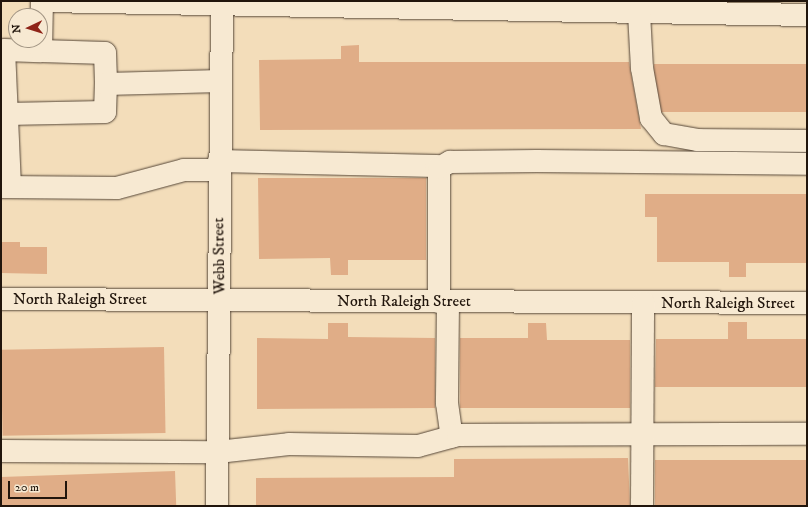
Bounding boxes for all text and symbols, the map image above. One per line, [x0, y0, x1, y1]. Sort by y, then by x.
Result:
north arrow [8, 8, 48, 48]
text: N [10, 24, 24, 34]
street label: Webb Street [209, 217, 229, 295]
street label: North Raleigh Street [13, 289, 147, 309]
street label: North Raleigh Street [337, 291, 471, 311]
street label: North Raleigh Street [661, 293, 795, 313]
scale bar [10, 473, 69, 499]
text: 20 m [15, 480, 39, 495]

